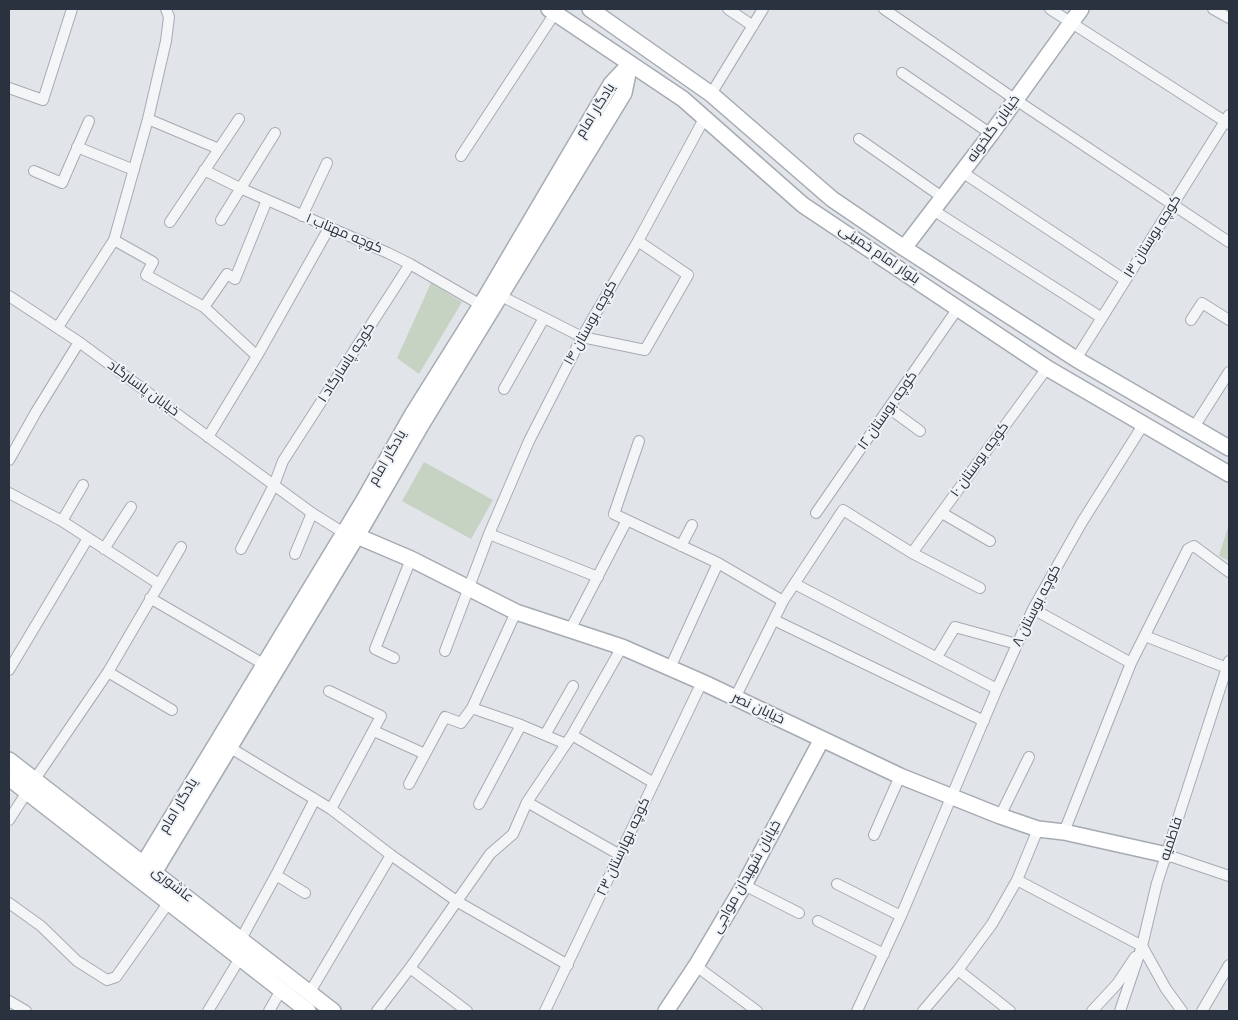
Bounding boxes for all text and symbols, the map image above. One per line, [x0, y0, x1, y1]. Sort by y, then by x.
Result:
street label: یادگار امام [573, 81, 619, 141]
street label: خیابان گلخونه [964, 92, 1024, 166]
street label: کوچه بوستان ۱۳ [1121, 192, 1185, 282]
street label: کوچه مهتاب ۱ [303, 210, 385, 258]
street label: بلوار امام خمینی [835, 222, 923, 288]
street label: کوچه بوستان ۱۴ [561, 278, 621, 368]
street label: کوچه پاسارگاد ۱ [315, 320, 379, 406]
street label: خیابان پاسارگاد [104, 357, 182, 421]
street label: کوچه بوستان ۱۲ [855, 368, 921, 454]
street label: کوچه بوستان ۱۰ [947, 419, 1013, 501]
street label: یادگار امام [365, 427, 411, 489]
street label: کوچه بوستان ۸ [1009, 562, 1065, 650]
street label: خیابان نصر [729, 690, 787, 728]
street label: یادگار امام [156, 775, 202, 837]
street label: کوچه بهارستان ۲۳ [594, 795, 654, 899]
street label: فاطمیه [1157, 815, 1187, 863]
street label: خیابان شهیدان مواجی [709, 817, 785, 937]
street label: عاشوری [148, 864, 196, 906]

